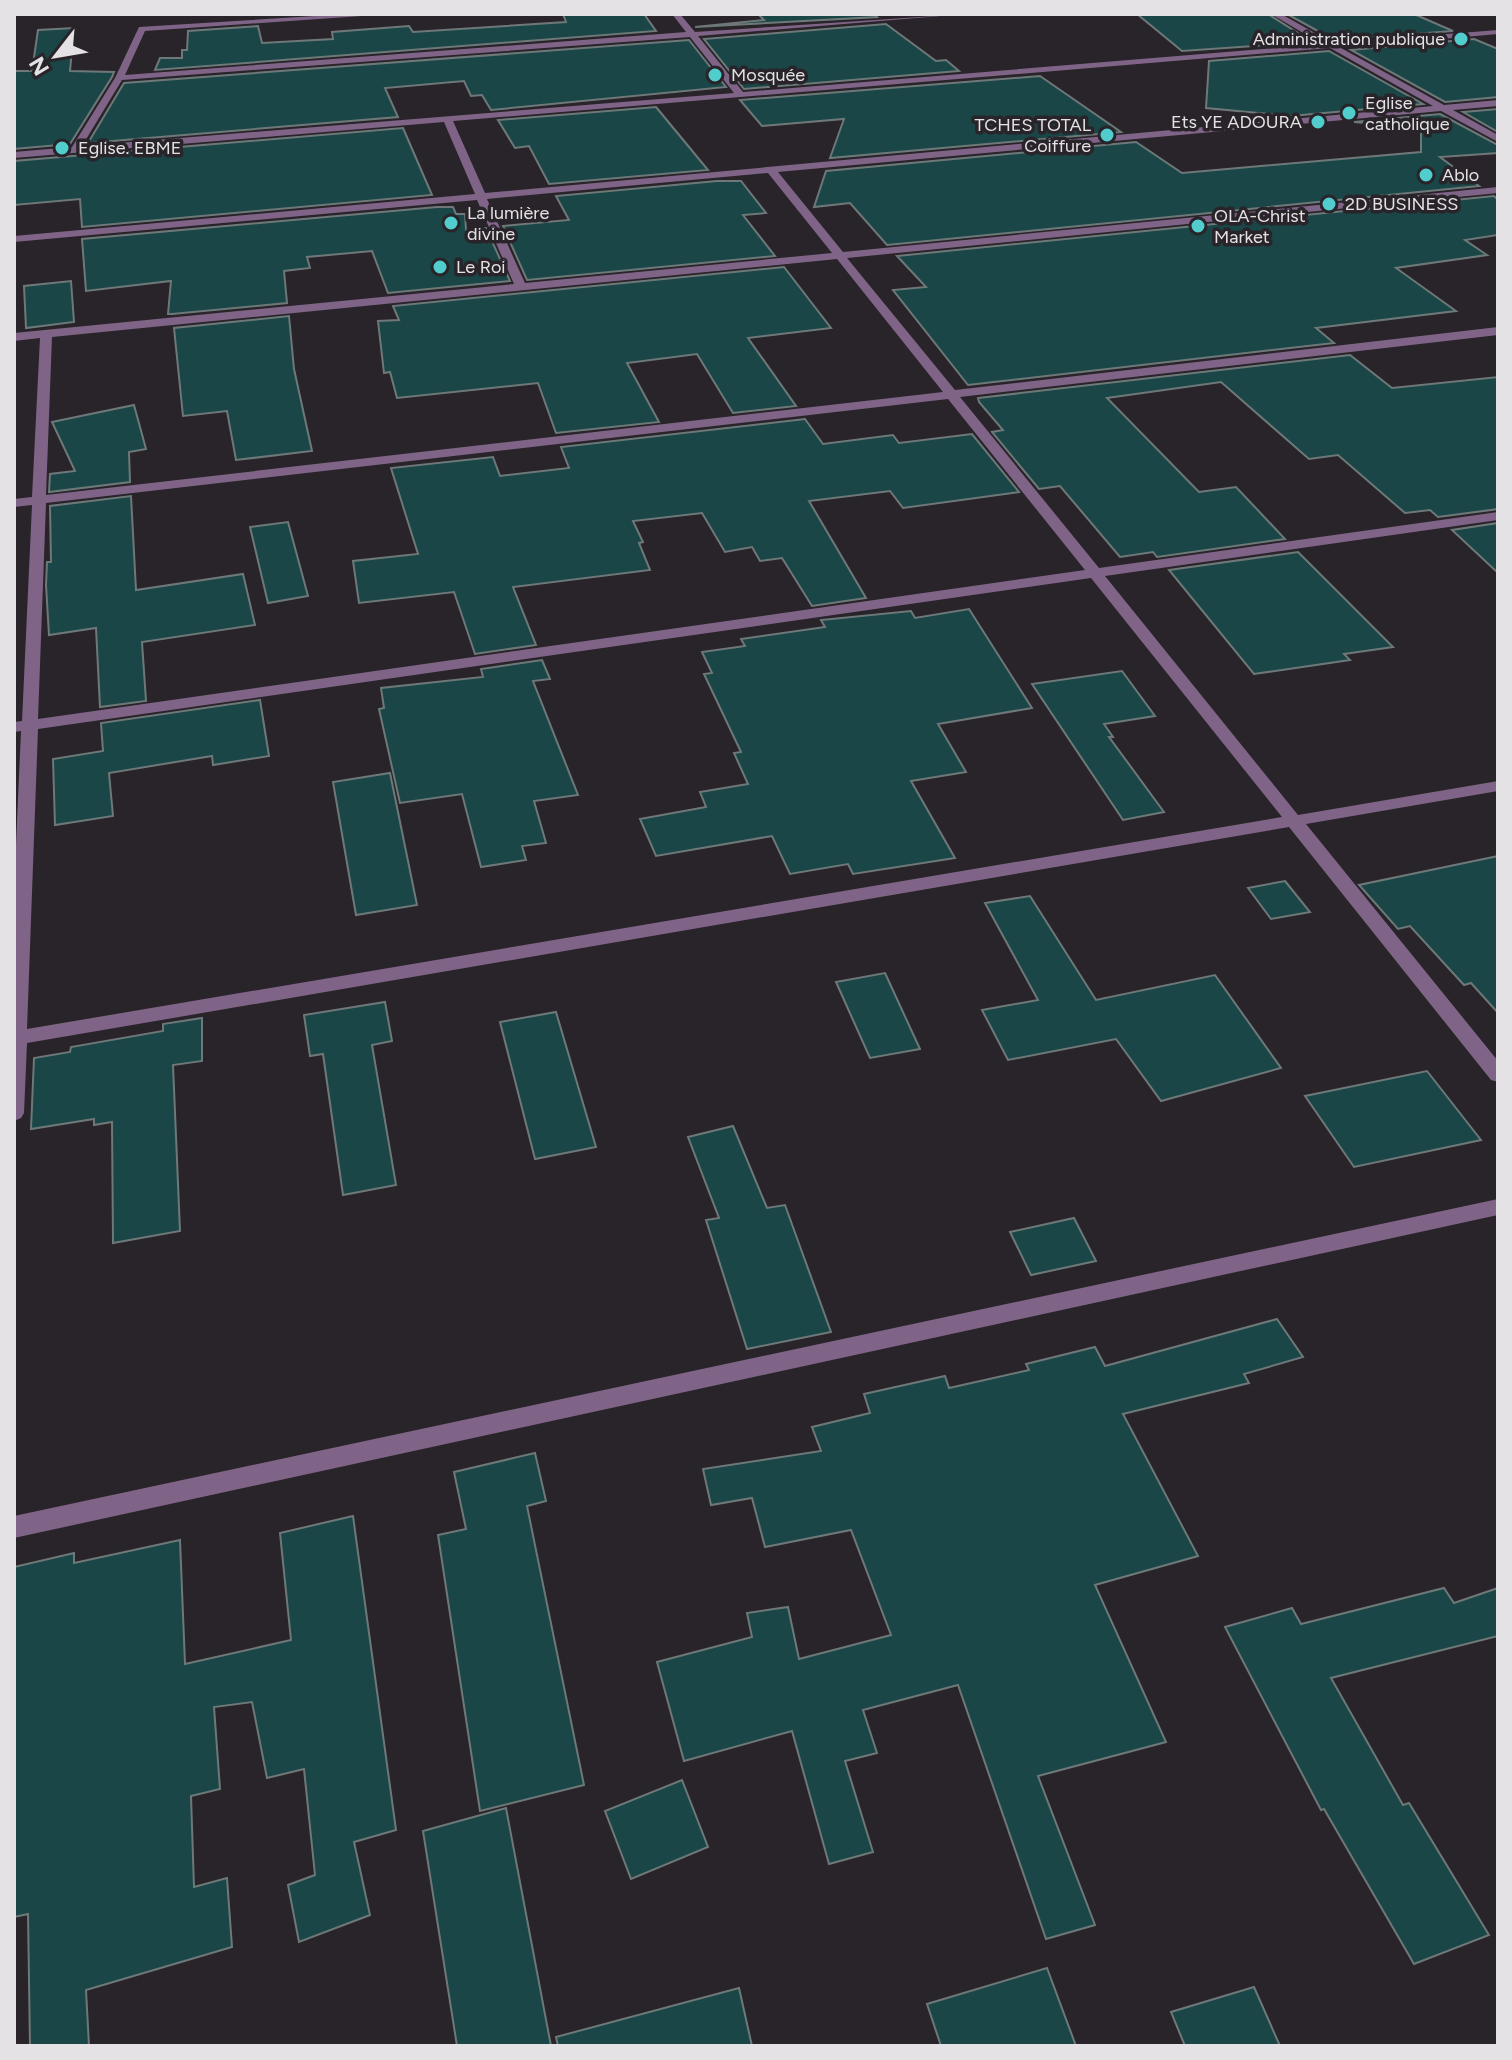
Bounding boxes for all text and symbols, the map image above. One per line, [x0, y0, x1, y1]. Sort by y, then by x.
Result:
north arrow [16, 16, 96, 96]
place label: Administration publique [1253, 28, 1445, 50]
marker: Administration publique [1452, 30, 1470, 48]
text: N [23, 52, 55, 80]
place label: Mosquée [731, 64, 805, 86]
marker: Mosquée [706, 66, 724, 84]
place label: Eglise catholique [1365, 92, 1450, 135]
marker: Eglise catholique [1340, 104, 1358, 122]
place label: Ets YE ADOURA [1171, 111, 1302, 133]
marker: Ets YE ADOURA [1309, 113, 1327, 131]
place label: TCHES TOTAL Coiffure [974, 114, 1092, 157]
marker: TCHES TOTAL Coiffure [1098, 126, 1116, 144]
place label: Eglise. EBME [78, 137, 181, 159]
marker: Eglise. EBME [53, 139, 71, 157]
place label: Ablo [1442, 164, 1479, 186]
marker: Ablo [1417, 166, 1435, 184]
place label: 2D BUSINESS [1345, 193, 1458, 215]
marker: 2D BUSINESS [1320, 195, 1338, 213]
place label: La lumière divine [467, 202, 549, 245]
place label: OLA-Christ Market [1214, 205, 1306, 248]
marker: La lumière divine [442, 214, 460, 232]
marker: OLA-Christ Market [1189, 217, 1207, 235]
place label: Le Roi [456, 256, 506, 278]
marker: Le Roi [431, 258, 449, 276]

